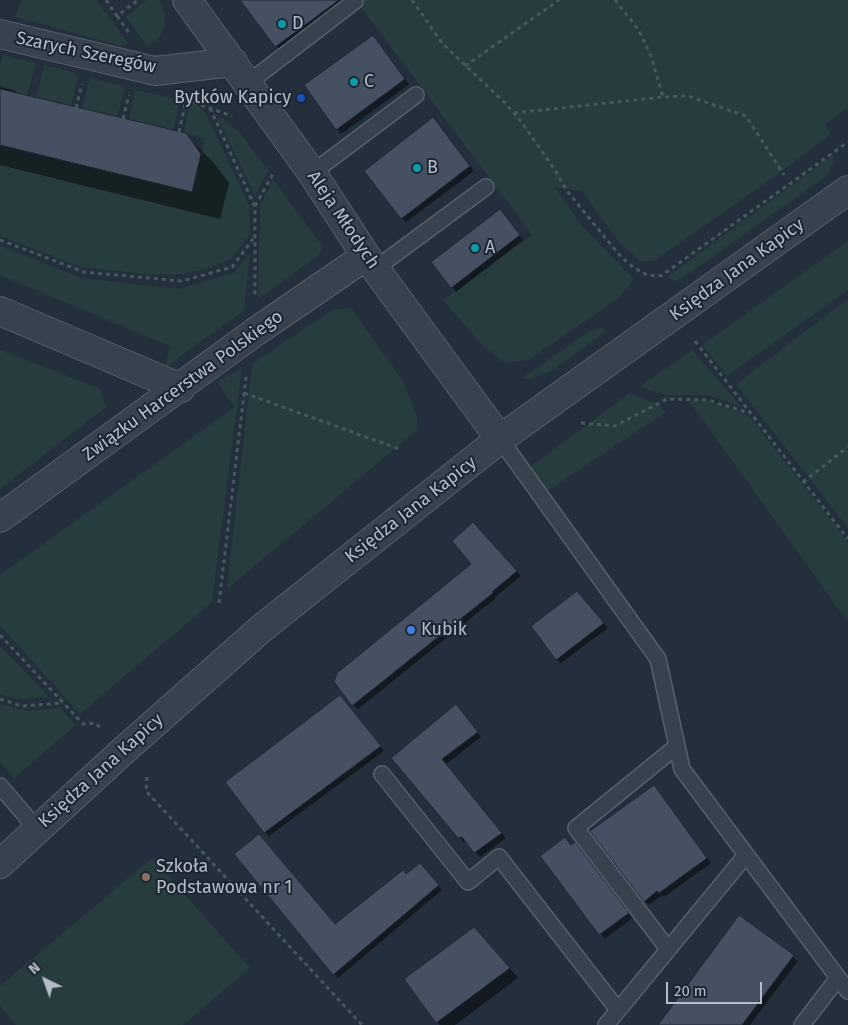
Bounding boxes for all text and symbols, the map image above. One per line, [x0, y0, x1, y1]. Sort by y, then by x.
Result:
place label: D [292, 13, 304, 35]
marker: D [276, 18, 288, 30]
street label: Szarych Szeregów [14, 28, 158, 78]
place label: C [364, 71, 374, 93]
marker: C [348, 76, 360, 88]
place label: Bytków Kapicy [174, 87, 291, 109]
marker: Bytków Kapicy [295, 92, 307, 104]
place label: B [427, 157, 438, 179]
marker: B [411, 162, 423, 174]
street label: Aleja Młodych [302, 167, 384, 273]
street label: Księdza Jana Kapicy [666, 214, 808, 326]
place label: A [485, 237, 495, 259]
marker: A [469, 242, 481, 254]
street label: Związku Harcerstwa Polskiego [79, 306, 287, 466]
street label: Księdza Jana Kapicy [341, 452, 481, 568]
place label: Kubik [421, 619, 467, 641]
marker: Kubik [405, 624, 417, 636]
street label: Księdza Jana Kapicy [34, 709, 168, 833]
place label: Szkoła Podstawowa nr 1 [156, 856, 292, 899]
marker: Szkoła Podstawowa nr 1 [140, 871, 152, 883]
north arrow [20, 955, 70, 1005]
text: N [25, 959, 44, 978]
scale bar [668, 972, 764, 1004]
text: 20 m [674, 982, 707, 1000]

